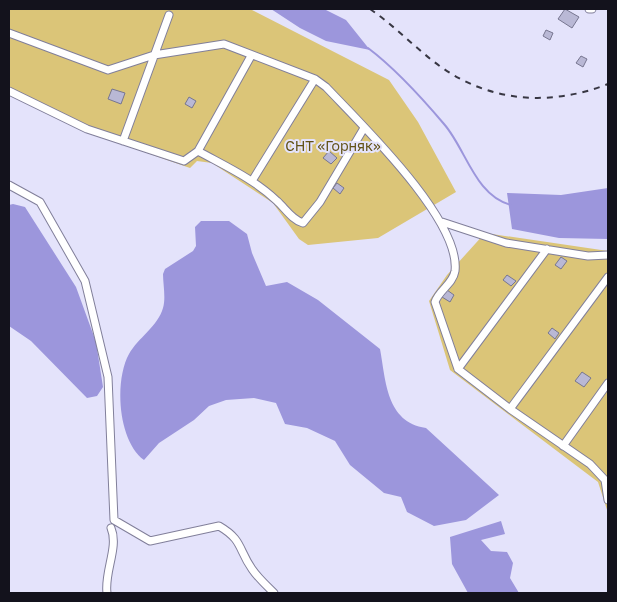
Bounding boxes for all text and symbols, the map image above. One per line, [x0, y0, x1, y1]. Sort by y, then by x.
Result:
park label: СНТ «Горняк» [285, 137, 381, 154]

